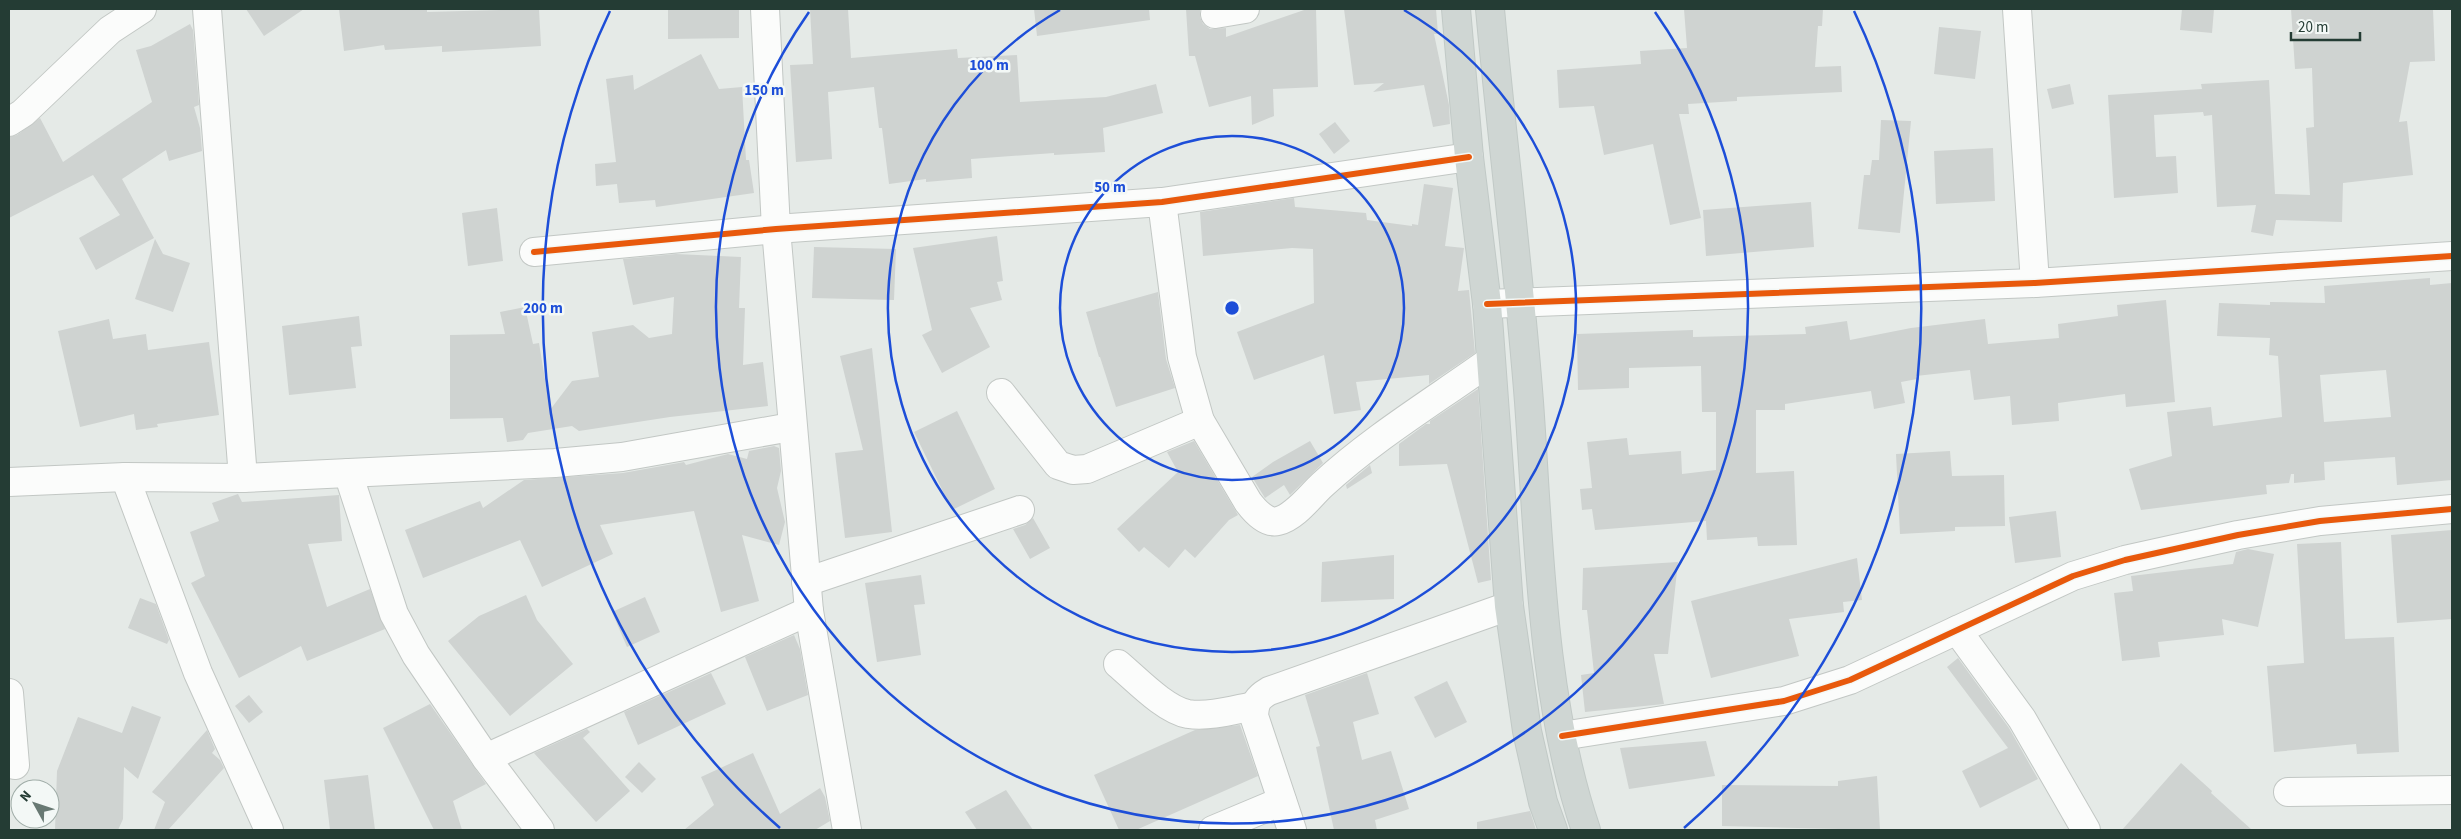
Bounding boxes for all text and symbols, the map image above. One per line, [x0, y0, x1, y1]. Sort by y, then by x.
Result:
scale bar [2291, 10, 2360, 42]
text: 20 m [2298, 17, 2328, 38]
text: 100 m [969, 55, 1009, 76]
text: 150 m [744, 80, 784, 101]
text: 50 m [1094, 177, 1126, 198]
text: 200 m [523, 298, 563, 319]
centre of rings [1223, 299, 1241, 317]
north arrow [10, 779, 60, 829]
text: N [15, 786, 36, 806]

